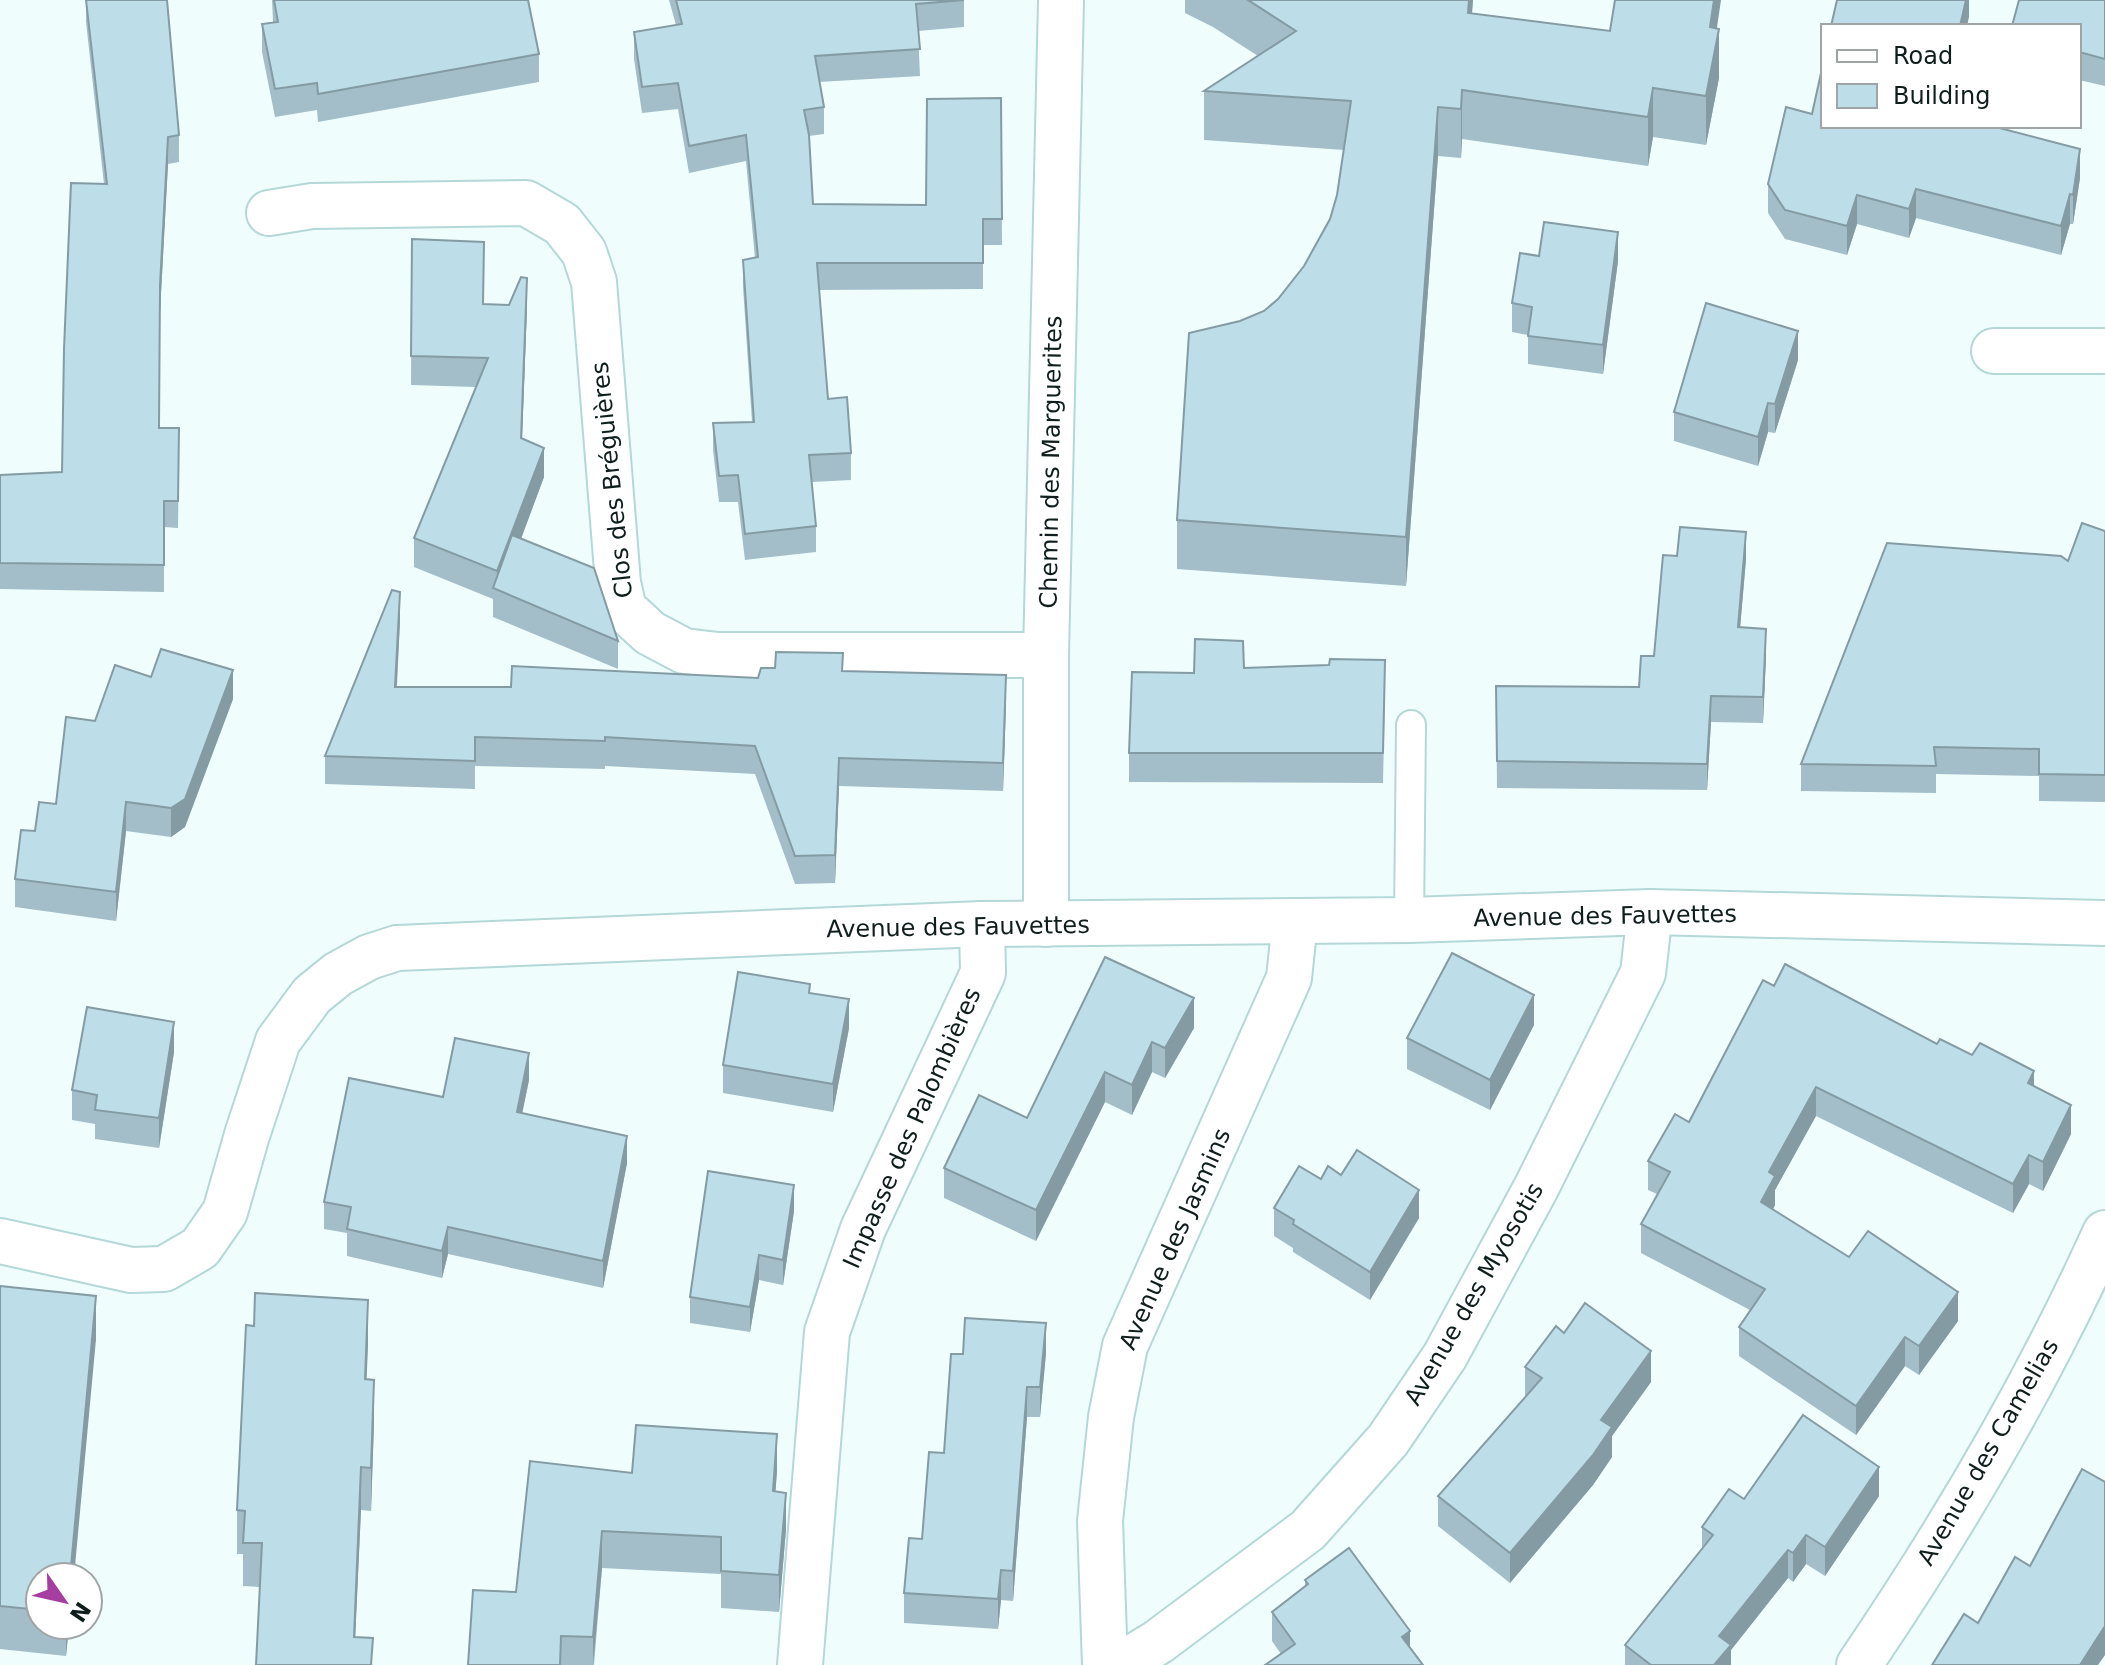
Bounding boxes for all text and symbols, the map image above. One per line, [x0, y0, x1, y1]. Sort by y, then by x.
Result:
legend [1821, 24, 2081, 128]
text: Road [1893, 42, 1953, 70]
text: Building [1893, 82, 1990, 110]
street label: Chemin des Marguerites [1034, 315, 1068, 609]
street label: Clos des Bréguières [586, 360, 638, 600]
street label: Avenue des Fauvettes [1473, 900, 1737, 932]
street label: Avenue des Fauvettes [826, 911, 1090, 943]
street label: Impasse des Palombières [837, 983, 987, 1273]
street label: Avenue des Jasmins [1114, 1124, 1236, 1354]
street label: Avenue des Myosotis [1399, 1178, 1549, 1410]
street label: Avenue des Camelias [1912, 1334, 2064, 1570]
north arrow [24, 1561, 104, 1641]
text: N [65, 1597, 96, 1627]

